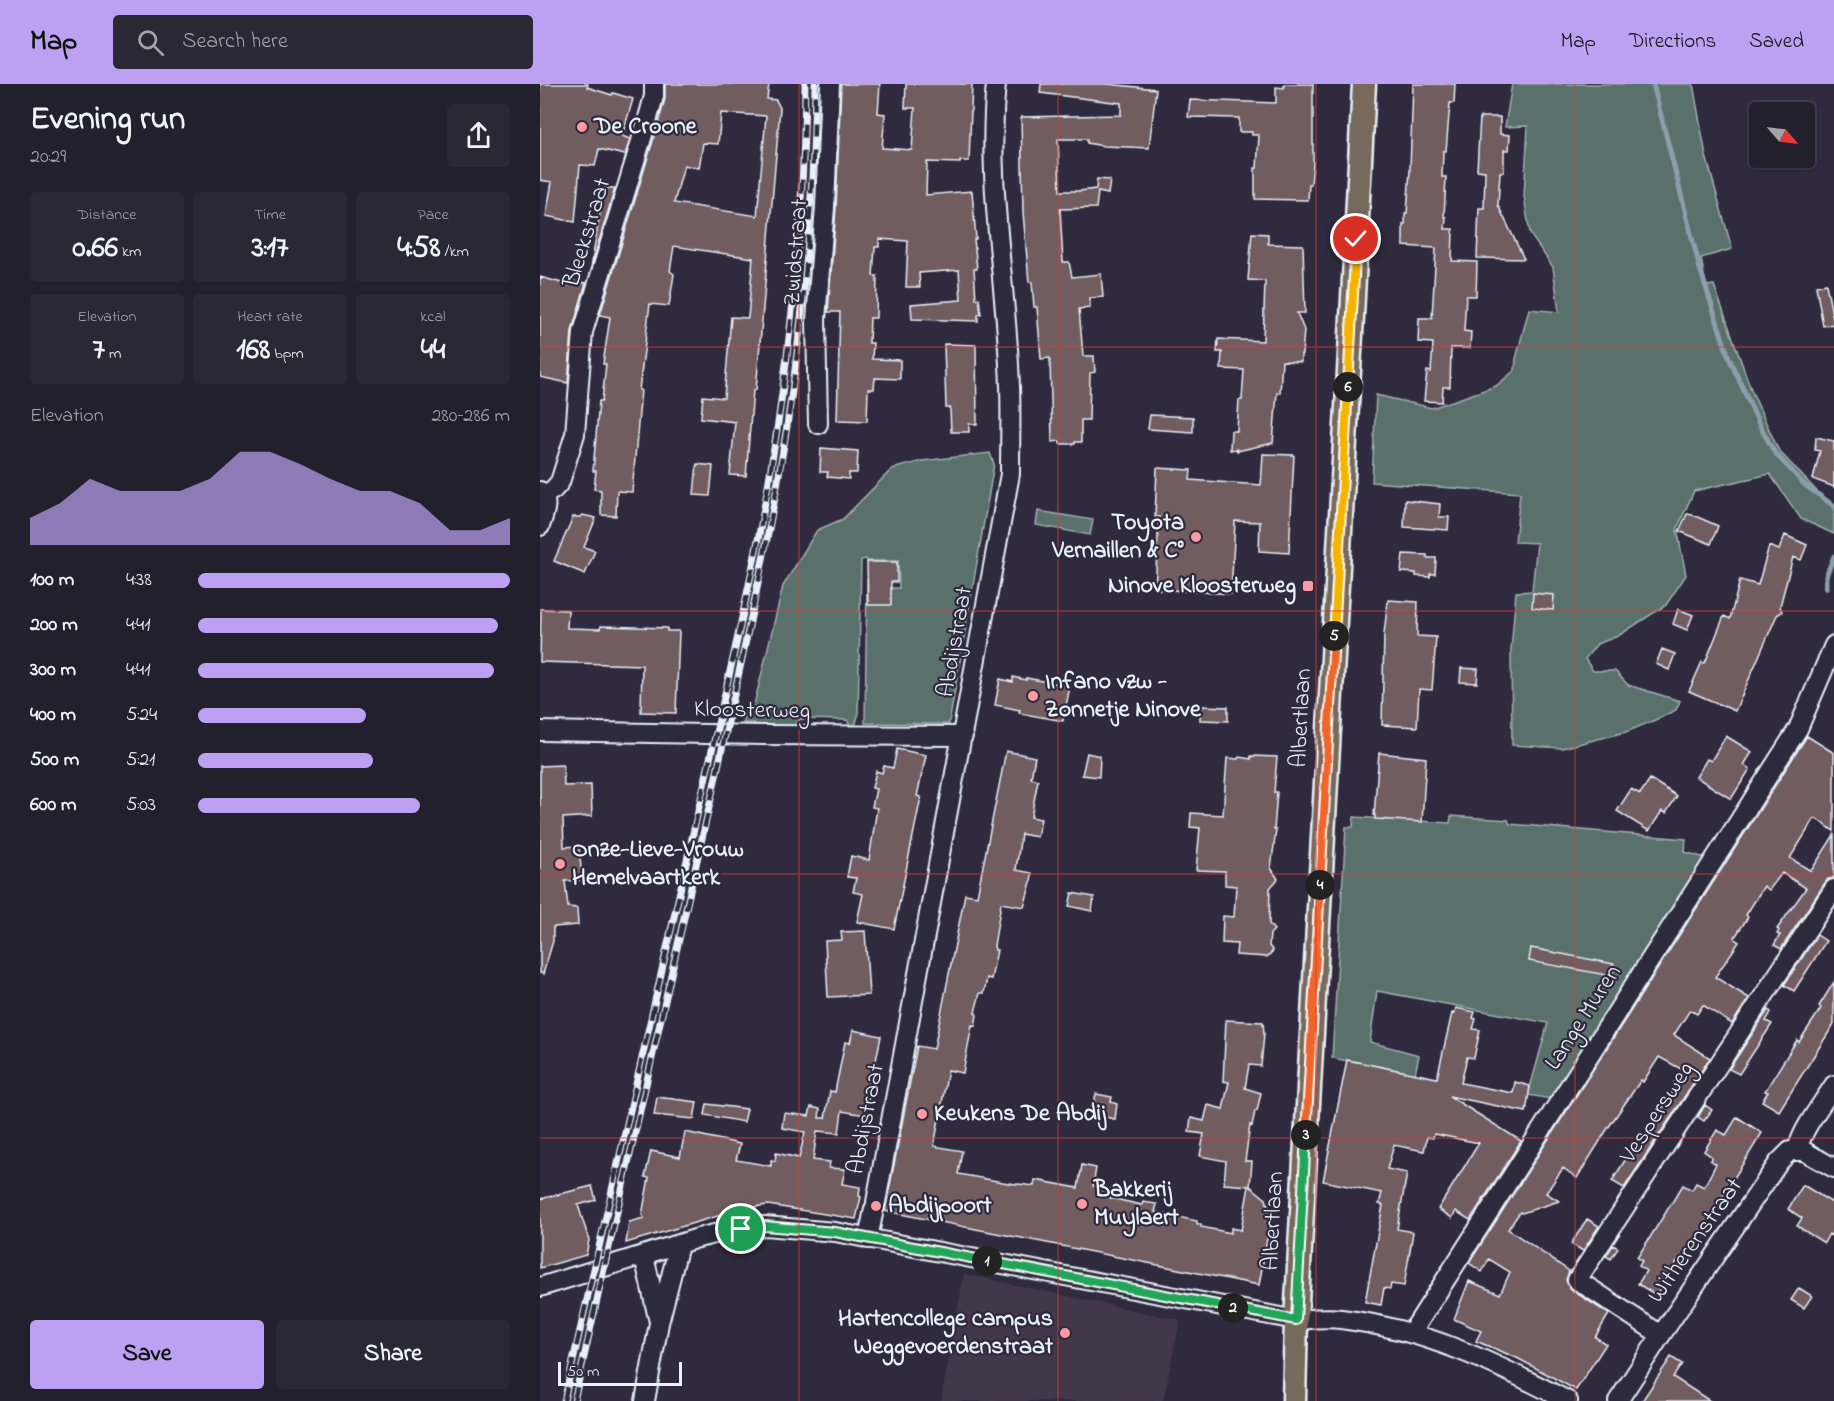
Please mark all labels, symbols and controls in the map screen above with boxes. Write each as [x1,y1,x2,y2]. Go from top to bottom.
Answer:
search box [113,15,533,69]
text: Map [30,22,77,63]
icon: search [134,26,167,59]
text: Search here [182,26,288,58]
text: Map [1560,27,1596,57]
text: Directions [1629,27,1716,57]
text: Saved [1749,27,1804,57]
text: Evening run [30,96,185,144]
north arrow [1749,102,1815,168]
map controls [1749,102,1815,168]
button: share [447,104,510,167]
place label: De Croone [593,110,698,145]
marker: De Croone [575,120,589,134]
text: 20:29 [30,143,66,172]
street label: Bleekstraat [555,174,621,293]
street label: Zuidstraat [776,198,818,306]
text: Distance [78,203,136,227]
text: Time [254,203,286,227]
text: Pace [417,203,449,227]
pin [1330,213,1381,264]
icon: check [1339,222,1372,255]
text: 0.66 [73,227,118,271]
text: 3:17 [252,227,288,271]
text: 4:58 [397,227,440,271]
text: km [118,240,141,264]
text: /km [440,240,469,264]
text: Elevation [78,305,136,329]
text: Heart rate [237,305,303,329]
text: kcal [420,305,446,329]
text: 7 [93,329,105,373]
text: 168 [236,329,270,373]
text: 44 [421,329,445,373]
text: m [105,342,121,366]
text: bpm [270,342,304,366]
pin: 6 [1333,372,1363,402]
text: 6 [1344,375,1352,399]
text: Elevation [30,402,104,431]
text: 280–286 m [431,402,510,431]
place label: Toyota Vernaillen & C° [1051,506,1185,569]
marker: Toyota Vernaillen & C° [1189,530,1203,544]
text: 100 m [30,566,74,595]
text: 4:38 [126,566,152,595]
place label: Ninove Kloosterweg [1108,569,1296,605]
marker: Ninove Kloosterweg [1301,579,1315,593]
street label: Abdijstraat [929,584,983,700]
text: 200 m [30,611,78,640]
text: 4:41 [126,611,151,640]
pin: 5 [1319,621,1349,651]
text: 5 [1329,624,1339,648]
text: 300 m [30,656,76,685]
text: 4:41 [126,656,151,685]
place label: Infano vzw - Zonnetje Ninove [1045,665,1202,728]
street label: Albertlaan [1282,667,1322,769]
marker: Infano vzw - Zonnetje Ninove [1026,689,1040,703]
street label: Kloosterweg [694,692,810,730]
text: 400 m [30,701,76,730]
text: 5:24 [126,701,157,730]
text: 500 m [30,746,79,775]
text: 5:21 [126,746,155,775]
text: 600 m [30,791,77,820]
text: 5:03 [126,791,156,820]
place label: Onze-Lieve-Vrouw Hemelvaartkerk [572,833,744,896]
marker: Onze-Lieve-Vrouw Hemelvaartkerk [553,857,567,871]
pin: 4 [1305,870,1335,900]
text: 4 [1317,873,1323,897]
street label: Lange Muren [1537,958,1631,1078]
street label: Vespersweg [1611,1055,1704,1172]
street label: Abdijstraat [839,1061,895,1177]
place label: Keukens De Abdij [934,1097,1107,1132]
marker: Keukens De Abdij [915,1107,929,1121]
pin: 3 [1291,1120,1321,1150]
text: 3 [1303,1123,1309,1147]
street label: Albertlaan [1254,1170,1294,1272]
street label: Witherenstraat [1640,1171,1752,1311]
place label: Bakkerij Muylaert [1093,1173,1180,1237]
place label: Abdijpoort [888,1189,993,1224]
marker: Bakkerij Muylaert [1075,1197,1089,1211]
marker: Abdijpoort [869,1199,883,1213]
pin [715,1203,766,1254]
icon: arrive [724,1212,757,1245]
pin: 1 [972,1246,1002,1276]
text: 1 [984,1249,990,1273]
pin: 2 [1218,1293,1248,1323]
text: 2 [1229,1296,1237,1320]
place label: Hartencollege campus Weggevoerdenstraat [838,1302,1054,1366]
button: Save [30,1320,264,1389]
button: Share [276,1320,510,1389]
marker: Hartencollege campus Weggevoerdenstraat [1058,1326,1072,1340]
scale bar [558,1359,682,1386]
text: 50 m [567,1360,599,1384]

